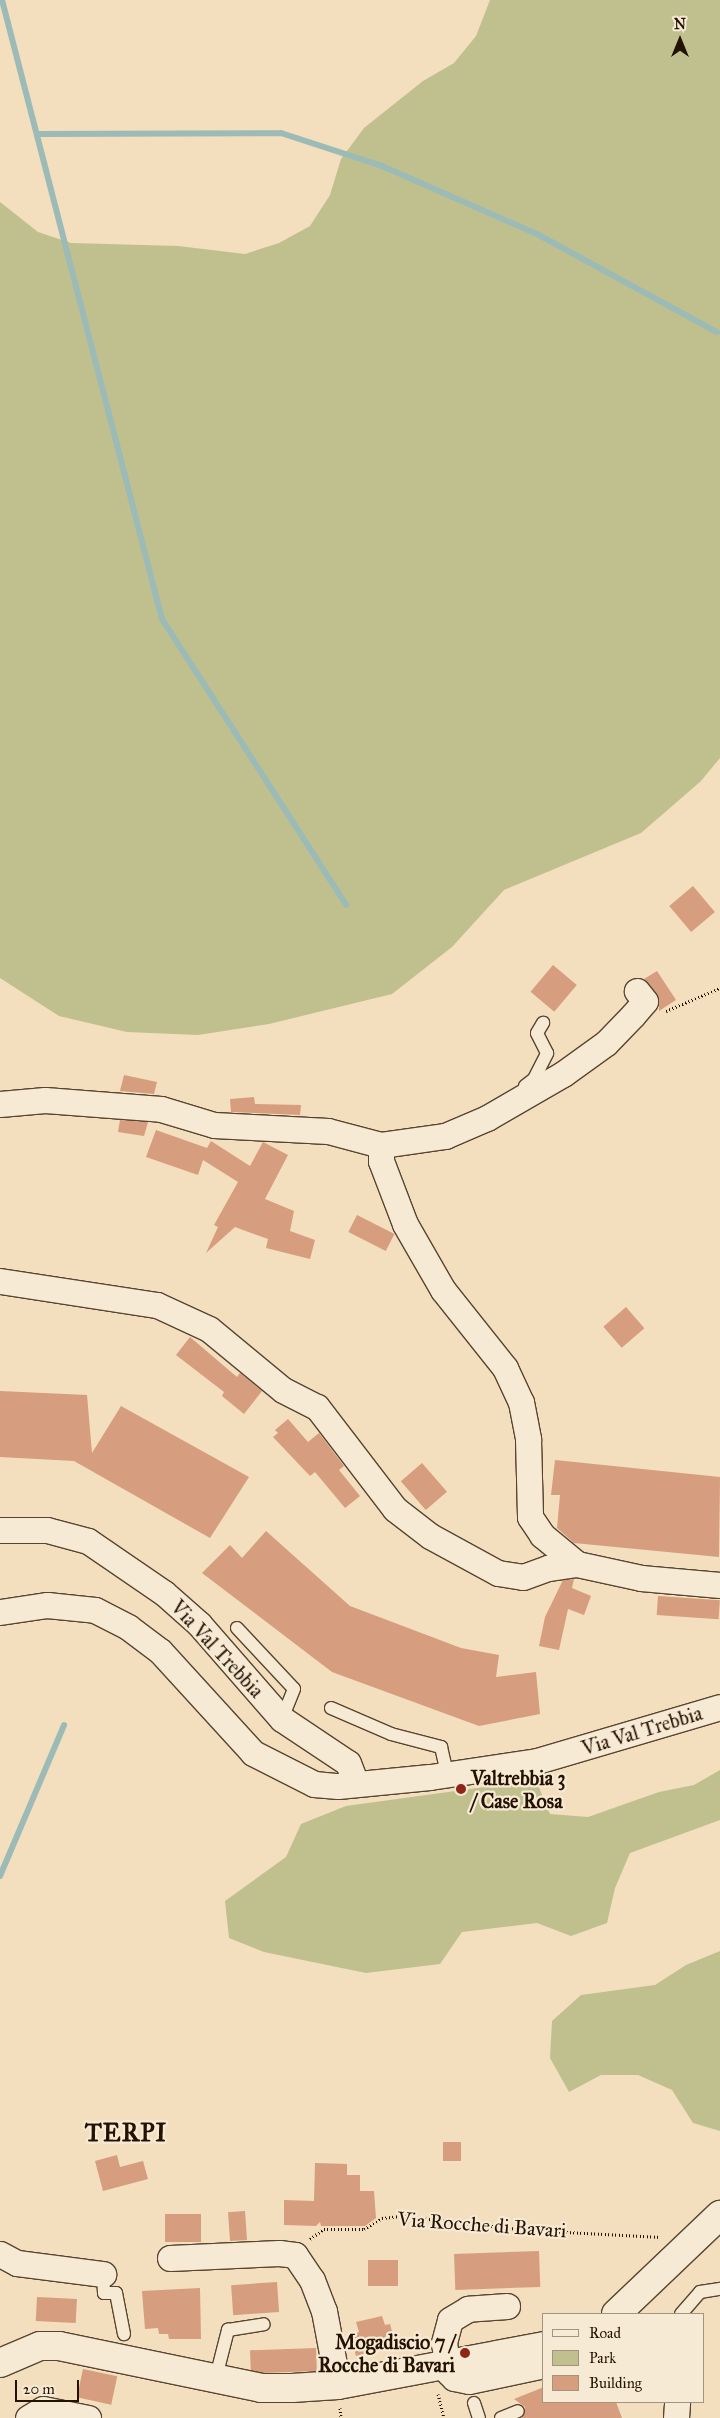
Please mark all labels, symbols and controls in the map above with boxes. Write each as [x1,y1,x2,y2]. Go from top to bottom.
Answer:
north arrow [655,15,705,65]
text: N [674,16,686,33]
street label: Via Val Trebbia [166,1595,268,1703]
street label: Via Val Trebbia [579,1701,705,1761]
place label: Valtrebbia 3 / Case Rosa [471,1766,566,1813]
marker: Valtrebbia 3 / Case Rosa [455,1783,467,1795]
district label: TERPI [84,2118,168,2148]
street label: Via Rocche di Bavari [397,2207,567,2243]
legend [542,2313,705,2403]
text: Road [589,2324,621,2342]
place label: Mogadiscio 7 / Rocche di Bavari [318,2330,455,2377]
marker: Mogadiscio 7 / Rocche di Bavari [459,2347,471,2359]
text: Park [589,2349,616,2367]
scale bar [18,2370,81,2402]
text: Building [589,2374,642,2392]
text: 20 m [23,2380,55,2398]

